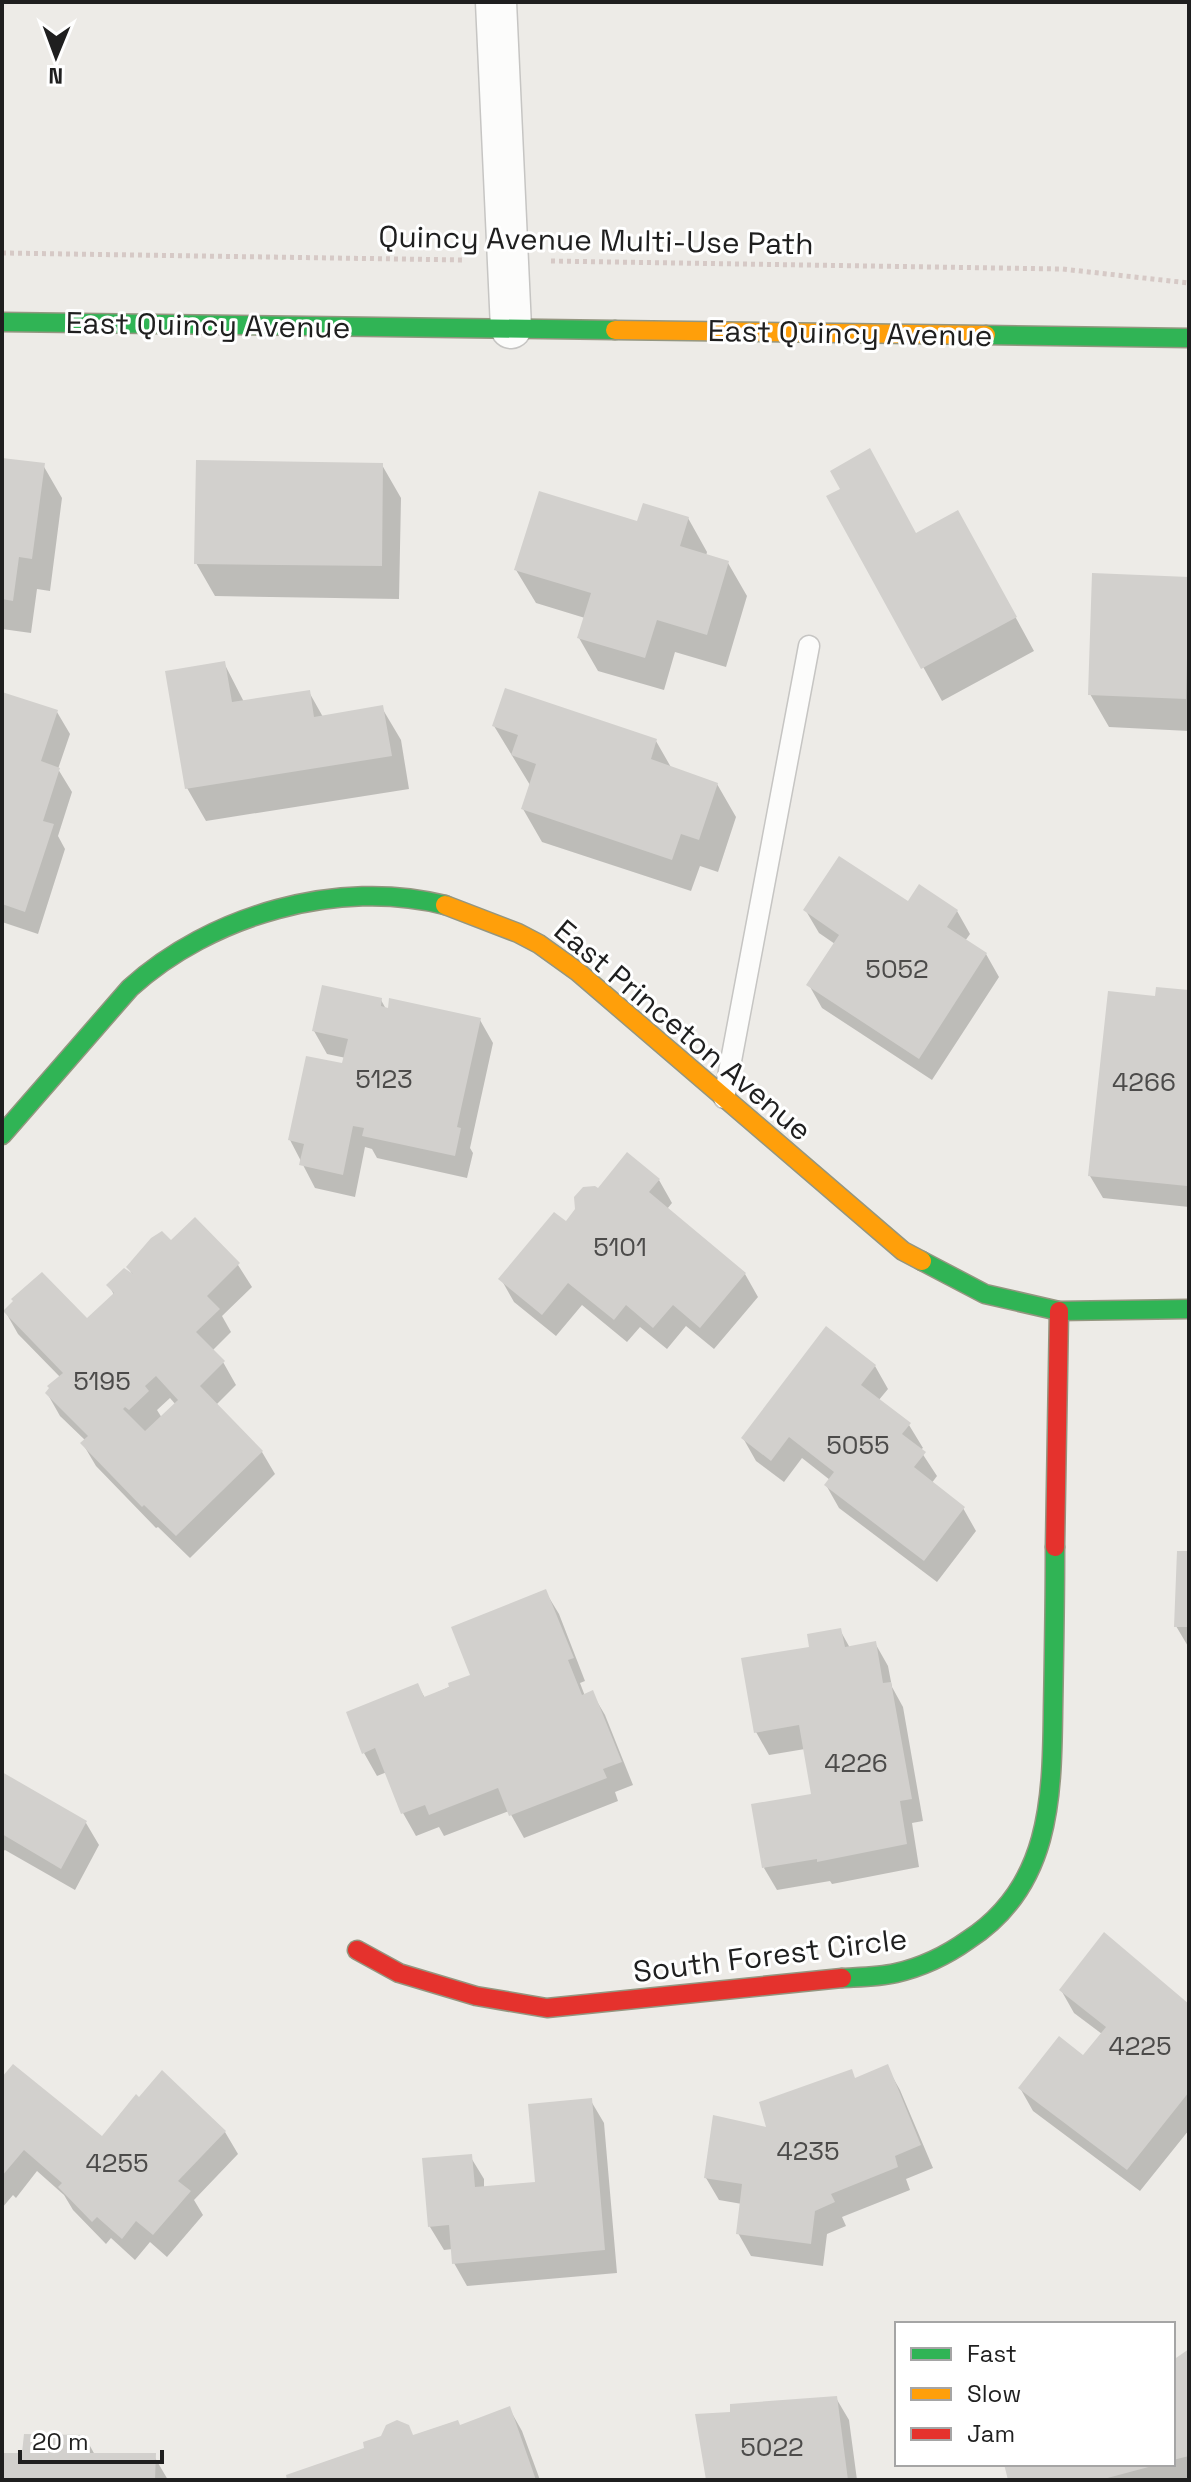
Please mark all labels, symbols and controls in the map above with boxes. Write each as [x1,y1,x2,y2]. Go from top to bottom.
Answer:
north arrow [16,16,96,96]
text: N [48,62,63,90]
street label: Quincy Avenue Multi-Use Path [378,217,814,263]
street label: East Quincy Avenue [65,303,351,347]
street label: East Quincy Avenue [707,311,993,355]
street label: East Princeton Avenue [546,911,820,1149]
house number: 5052 [865,952,929,986]
house number: 5123 [355,1062,413,1096]
house number: 4266 [1112,1065,1176,1099]
house number: 5101 [593,1230,647,1264]
house number: 5195 [73,1364,131,1398]
house number: 5055 [826,1428,890,1462]
house number: 4226 [824,1746,888,1780]
street label: South Forest Circle [631,1919,909,1991]
house number: 4225 [1108,2029,1172,2063]
house number: 4235 [776,2134,840,2168]
house number: 4255 [85,2146,149,2180]
legend [895,2322,1175,2466]
text: Fast [967,2338,1017,2369]
text: Slow [967,2378,1021,2409]
scale bar [20,2414,162,2464]
text: Jam [967,2418,1015,2449]
text: 20 m [32,2426,89,2457]
house number: 5022 [740,2430,804,2464]

